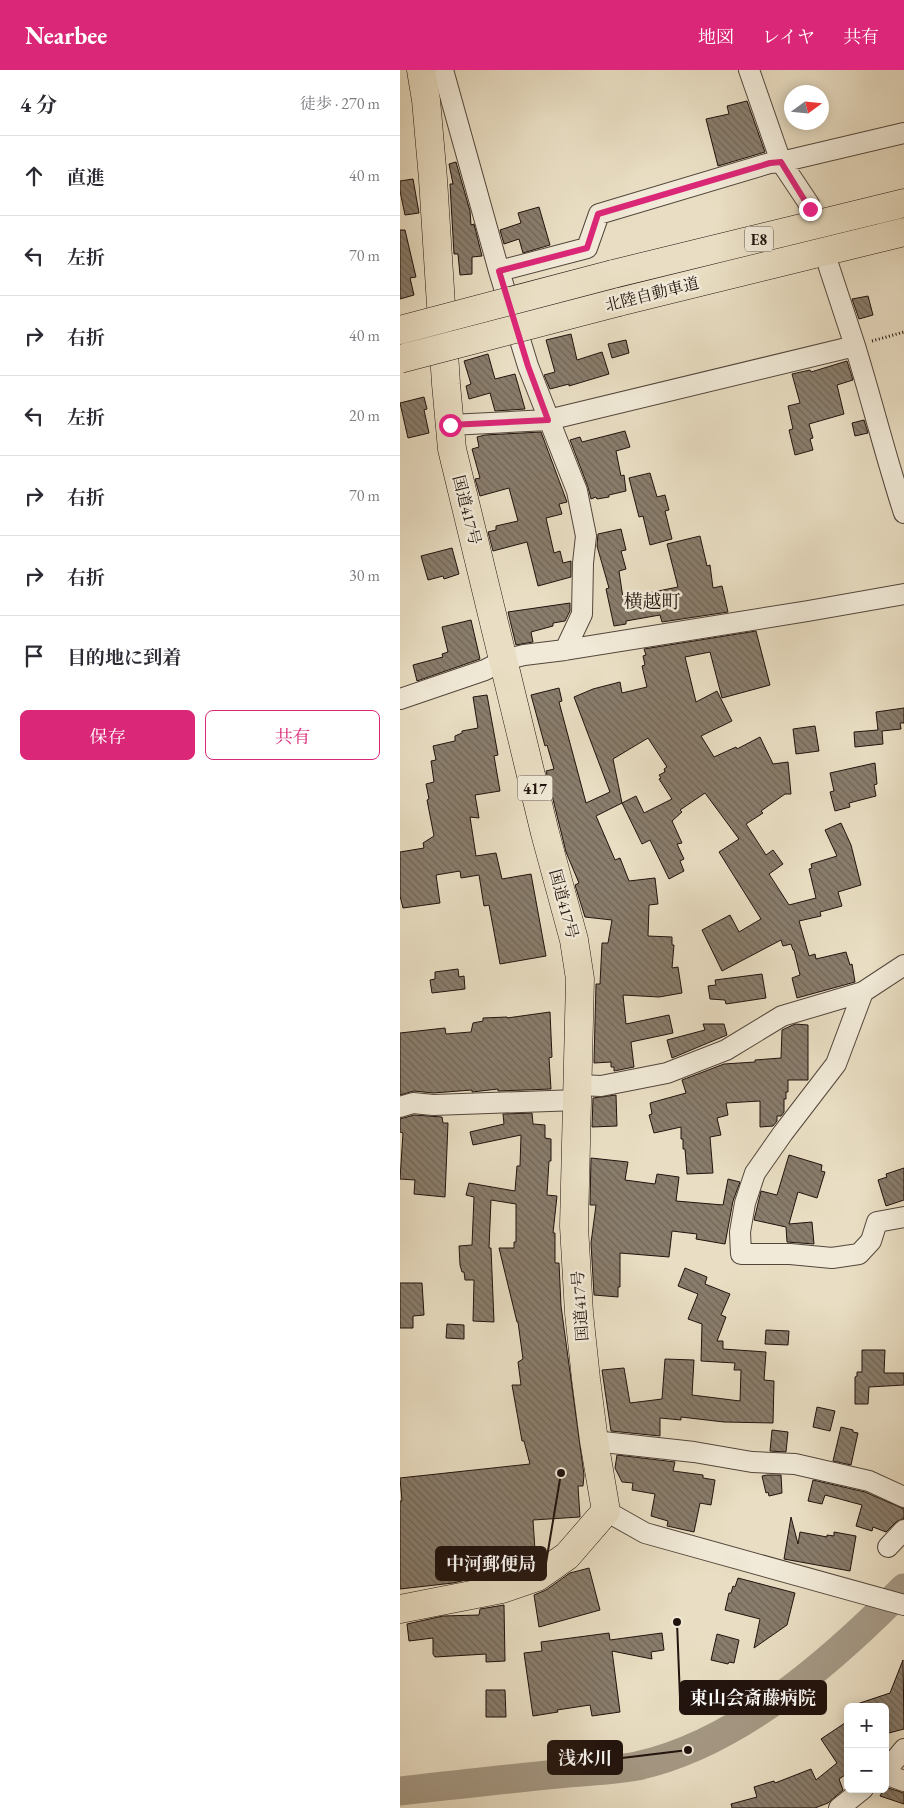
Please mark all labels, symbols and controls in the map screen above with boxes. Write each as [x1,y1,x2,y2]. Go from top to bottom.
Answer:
text: Nearbee [25,20,107,51]
text: 地図 [698,25,734,48]
text: レイヤ [762,25,815,48]
text: 共有 [843,25,879,48]
north arrow [784,85,829,130]
text: 4 分 [20,91,57,118]
text: 徒歩 · 270 m [300,93,380,114]
icon: ahead [20,162,48,190]
text: 直進 [67,165,105,190]
text: 40 m [349,165,380,186]
route end [799,198,822,221]
road number: E8 [745,226,773,252]
icon: left [20,242,48,270]
text: 左折 [67,245,105,270]
text: 70 m [349,245,380,266]
street label: 北陸自動車道 [603,272,701,316]
icon: right [20,322,48,350]
text: 右折 [67,325,105,350]
text: 40 m [349,325,380,346]
icon: left [20,402,48,430]
text: 左折 [67,405,105,430]
text: 20 m [349,405,380,426]
route start [439,414,462,437]
street label: 国道417号 [448,473,486,547]
icon: right [20,482,48,510]
text: 右折 [67,485,105,510]
text: 70 m [349,485,380,506]
icon: right [20,562,48,590]
text: 右折 [67,565,105,590]
text: 30 m [349,565,380,586]
district label: 横越町 [623,589,681,614]
icon: arrive [20,642,48,670]
text: 目的地に到着 [67,645,181,670]
button: 保存 [20,710,195,760]
button: 共有 [205,710,380,760]
road number: 417 [518,776,552,800]
street label: 国道417号 [545,867,583,941]
street label: 国道417号 [567,1270,593,1342]
callout: 中河郵便局 [436,1547,546,1580]
text: 中河郵便局 [446,1552,536,1575]
callout: 東山会斎藤病院 [680,1681,826,1714]
text: 東山会斎藤病院 [690,1686,816,1709]
map controls [844,1703,889,1793]
button: + [844,1703,889,1748]
callout: 浅水川 [548,1741,622,1774]
text: 浅水川 [558,1746,612,1769]
button: − [844,1748,889,1793]

